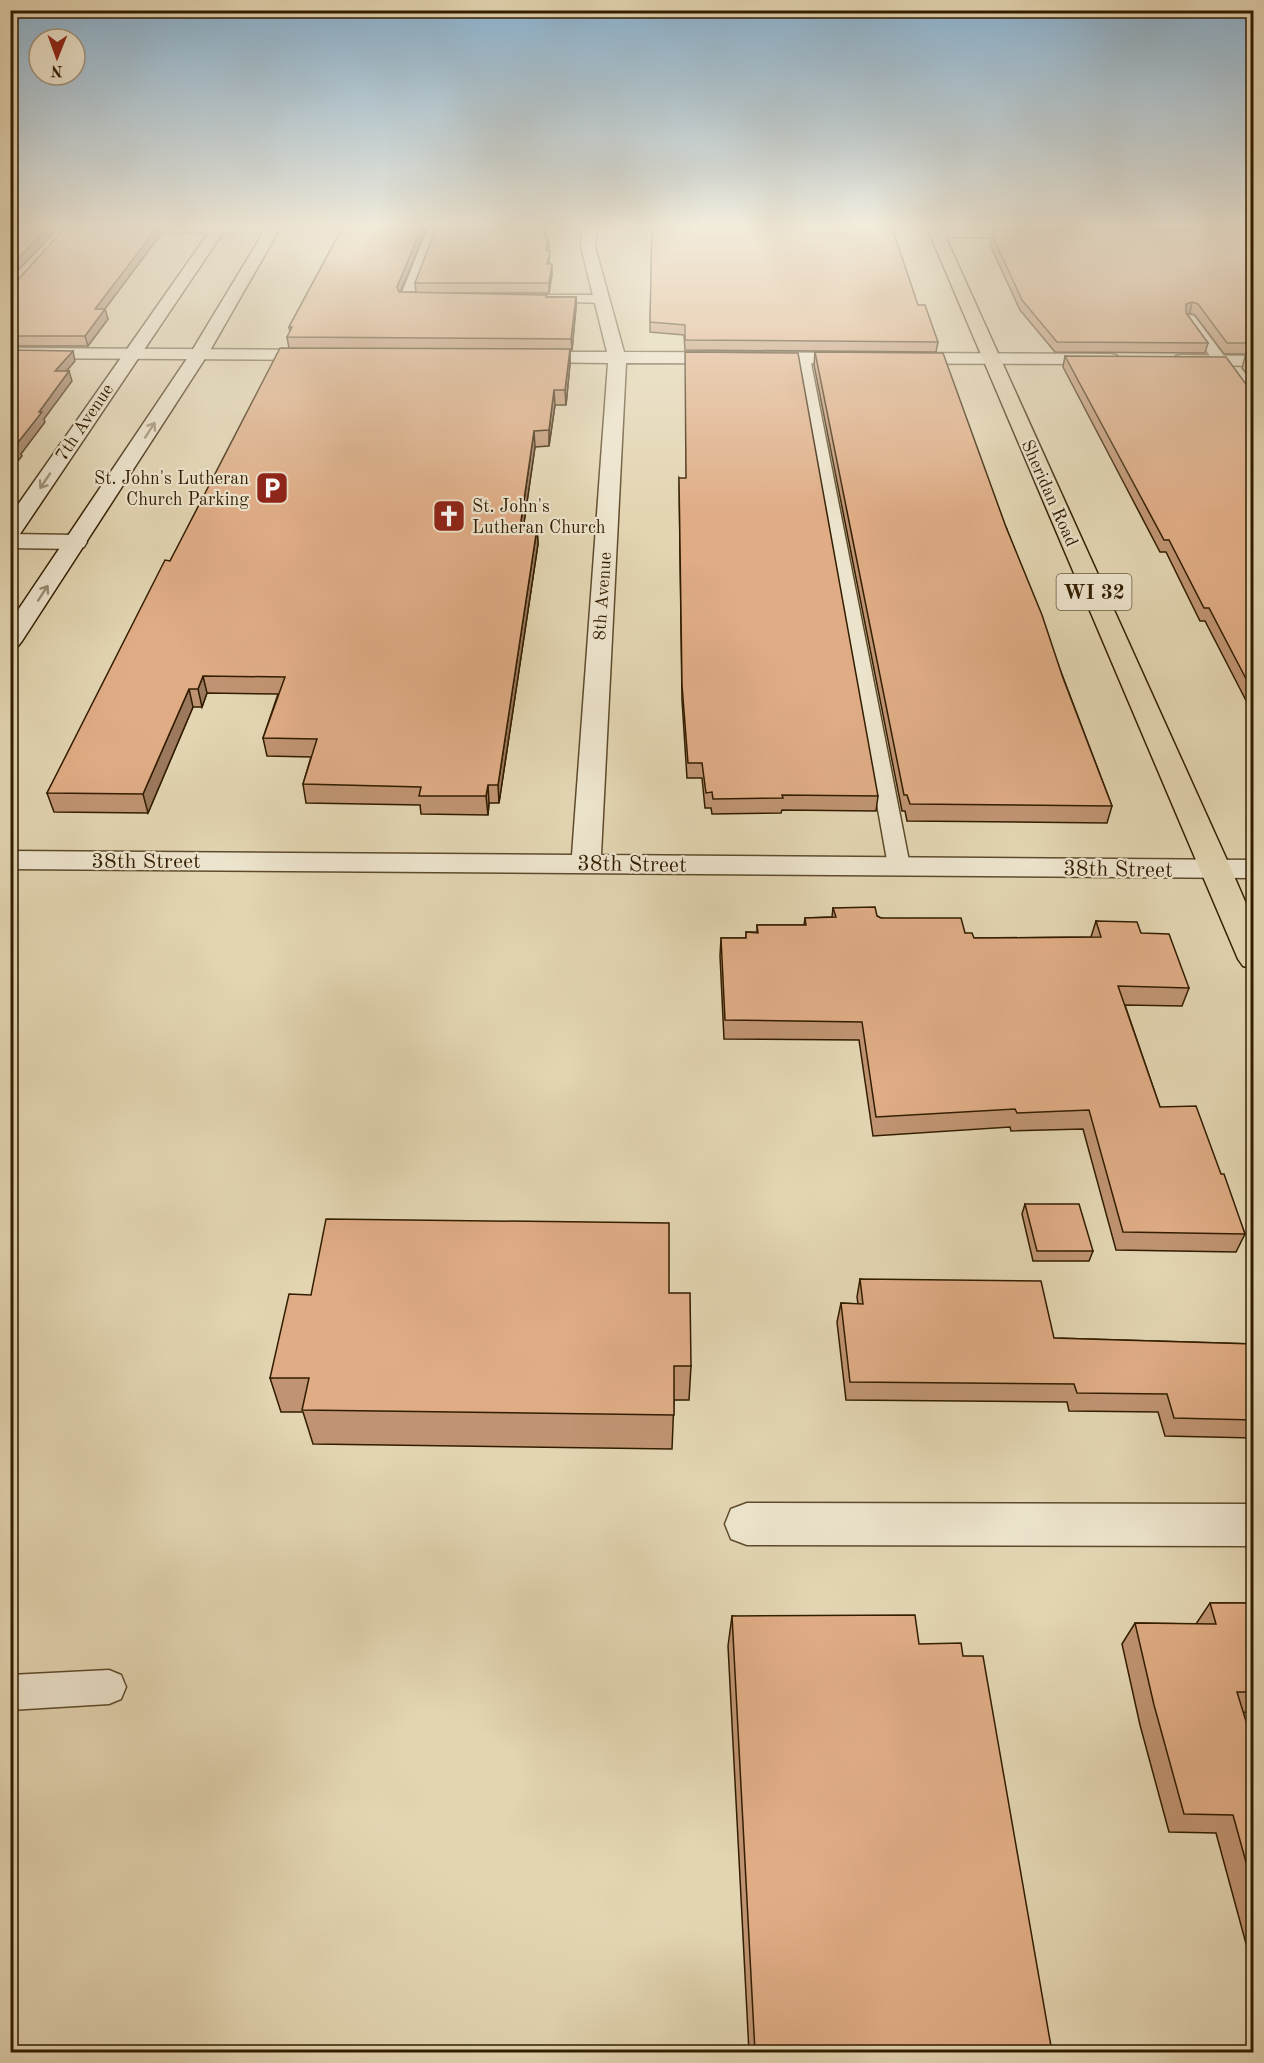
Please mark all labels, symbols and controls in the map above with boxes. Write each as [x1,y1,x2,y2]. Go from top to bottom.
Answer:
north arrow [27,27,87,87]
text: N [50,62,63,78]
street label: 7th Avenue [53,381,117,464]
one-way arrow [143,421,156,438]
street label: Sheridan Road [1018,437,1081,549]
place label: St. John's Lutheran Church Parking [94,470,249,509]
parking icon: St. John's Lutheran Church Parking [254,470,290,506]
one-way arrow [39,472,51,488]
church icon: St. John's Lutheran Church [431,498,467,534]
place label: St. John's Lutheran Church [472,498,606,537]
street label: 8th Avenue [591,551,615,641]
road number: WI 32 [1056,574,1132,610]
one-way arrow [36,584,49,601]
street label: 38th Street [91,851,201,873]
street label: 38th Street [577,853,687,877]
street label: 38th Street [1063,858,1173,882]

